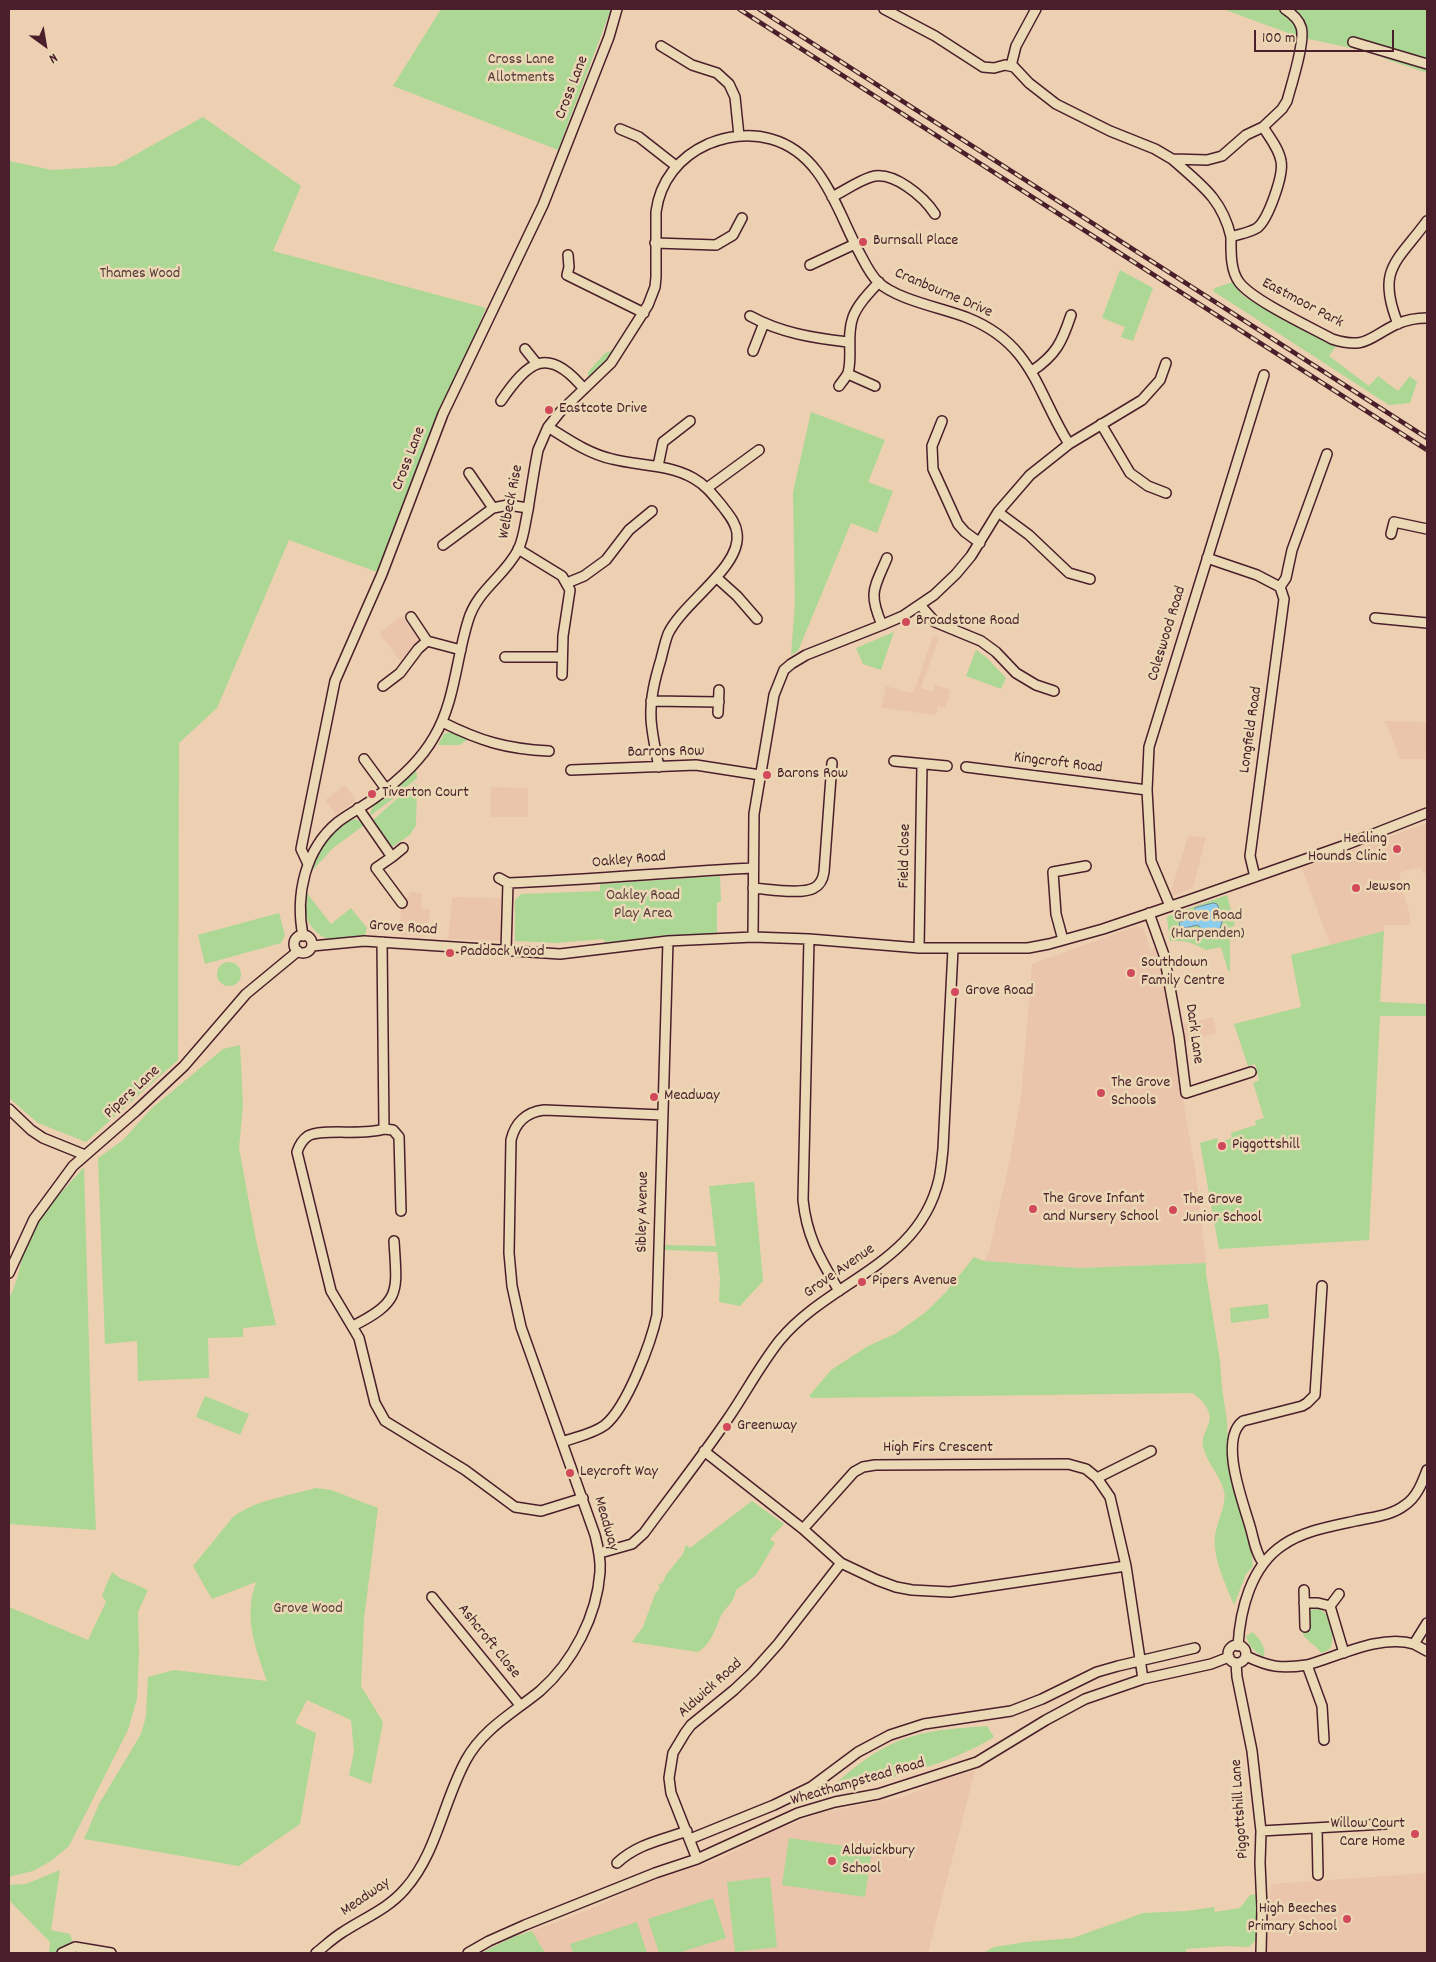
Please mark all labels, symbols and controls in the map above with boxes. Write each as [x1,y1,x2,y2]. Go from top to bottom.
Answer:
north arrow [20,20,70,70]
scale bar [1256,20,1396,52]
text: 100 m [1262,28,1295,50]
text: N [45,47,61,68]
park label: Cross Lane Allotments [487,51,555,89]
street label: Cross Lane [552,53,594,123]
place label: Burnsall Place [873,232,958,252]
marker: Burnsall Place [857,236,869,248]
park label: Thames Wood [100,265,180,285]
street label: Cranbourne Drive [891,265,995,323]
street label: Eastmoor Park [1258,275,1346,333]
place label: Eastcote Drive [559,400,647,420]
marker: Eastcote Drive [543,404,555,416]
street label: Cross Lane [389,424,431,494]
street label: Welbeck Rise [495,463,529,541]
street label: Coleswood Road [1144,584,1192,684]
place label: Broadstone Road [916,612,1019,632]
marker: Broadstone Road [900,616,912,628]
street label: Longfield Road [1236,685,1268,775]
street label: Barrons Row [627,743,705,763]
street label: Kingcroft Road [1012,749,1104,779]
place label: Barons Row [777,765,848,785]
marker: Barons Row [761,769,773,781]
place label: Tiverton Court [382,784,469,804]
marker: Tiverton Court [366,788,378,800]
street label: Field Close [896,823,916,889]
place label: Healing Hounds Clinic [1308,830,1387,868]
marker: Healing Hounds Clinic [1391,843,1403,855]
street label: Oakley Road [591,848,667,874]
place label: Jewson [1366,878,1410,898]
marker: Jewson [1350,882,1362,894]
park label: Oakley Road Play Area [606,887,680,925]
park label: Grove Road (Harpenden) [1171,907,1245,945]
street label: Grove Road [368,917,438,941]
place label: Paddock Wood [460,943,544,963]
marker: Paddock Wood [444,947,456,959]
place label: Southdown Family Centre [1141,954,1225,992]
marker: Southdown Family Centre [1125,967,1137,979]
place label: Grove Road [965,982,1033,1002]
marker: Grove Road [949,986,961,998]
street label: Dark Lane [1179,1003,1207,1065]
street label: Pipers Lane [101,1062,165,1124]
place label: The Grove Schools [1111,1074,1170,1112]
place label: Meadway [664,1087,720,1107]
marker: The Grove Schools [1095,1087,1107,1099]
marker: Meadway [648,1091,660,1103]
place label: Piggottshill [1232,1136,1300,1156]
marker: Piggottshill [1216,1140,1228,1152]
street label: Sibley Avenue [634,1171,654,1253]
place label: The Grove Infant and Nursery School [1043,1190,1159,1228]
place label: The Grove Junior School [1183,1191,1262,1229]
marker: The Grove Infant and Nursery School [1027,1203,1039,1215]
marker: The Grove Junior School [1167,1204,1179,1216]
street label: Grove Avenue [801,1241,879,1303]
place label: Pipers Avenue [872,1272,957,1292]
marker: Pipers Avenue [856,1276,868,1288]
place label: Greenway [737,1417,797,1437]
marker: Greenway [721,1421,733,1433]
street label: High Firs Crescent [883,1439,993,1459]
place label: Leycroft Way [580,1463,658,1483]
marker: Leycroft Way [564,1467,576,1479]
street label: Meadway [588,1495,622,1553]
park label: Grove Wood [273,1600,343,1620]
street label: Ashcroft Close [452,1601,524,1683]
street label: Aldwick Road [675,1655,747,1723]
street label: Wheathampstead Road [789,1755,927,1811]
street label: Piggottshill Lane [1228,1759,1254,1859]
place label: Willow Court Care Home [1330,1815,1405,1853]
marker: Willow Court Care Home [1409,1828,1421,1840]
place label: Aldwickbury School [842,1842,915,1880]
marker: Aldwickbury School [826,1855,838,1867]
street label: Meadway [338,1874,394,1922]
place label: High Beeches Primary School [1247,1900,1337,1938]
marker: High Beeches Primary School [1341,1913,1353,1925]

